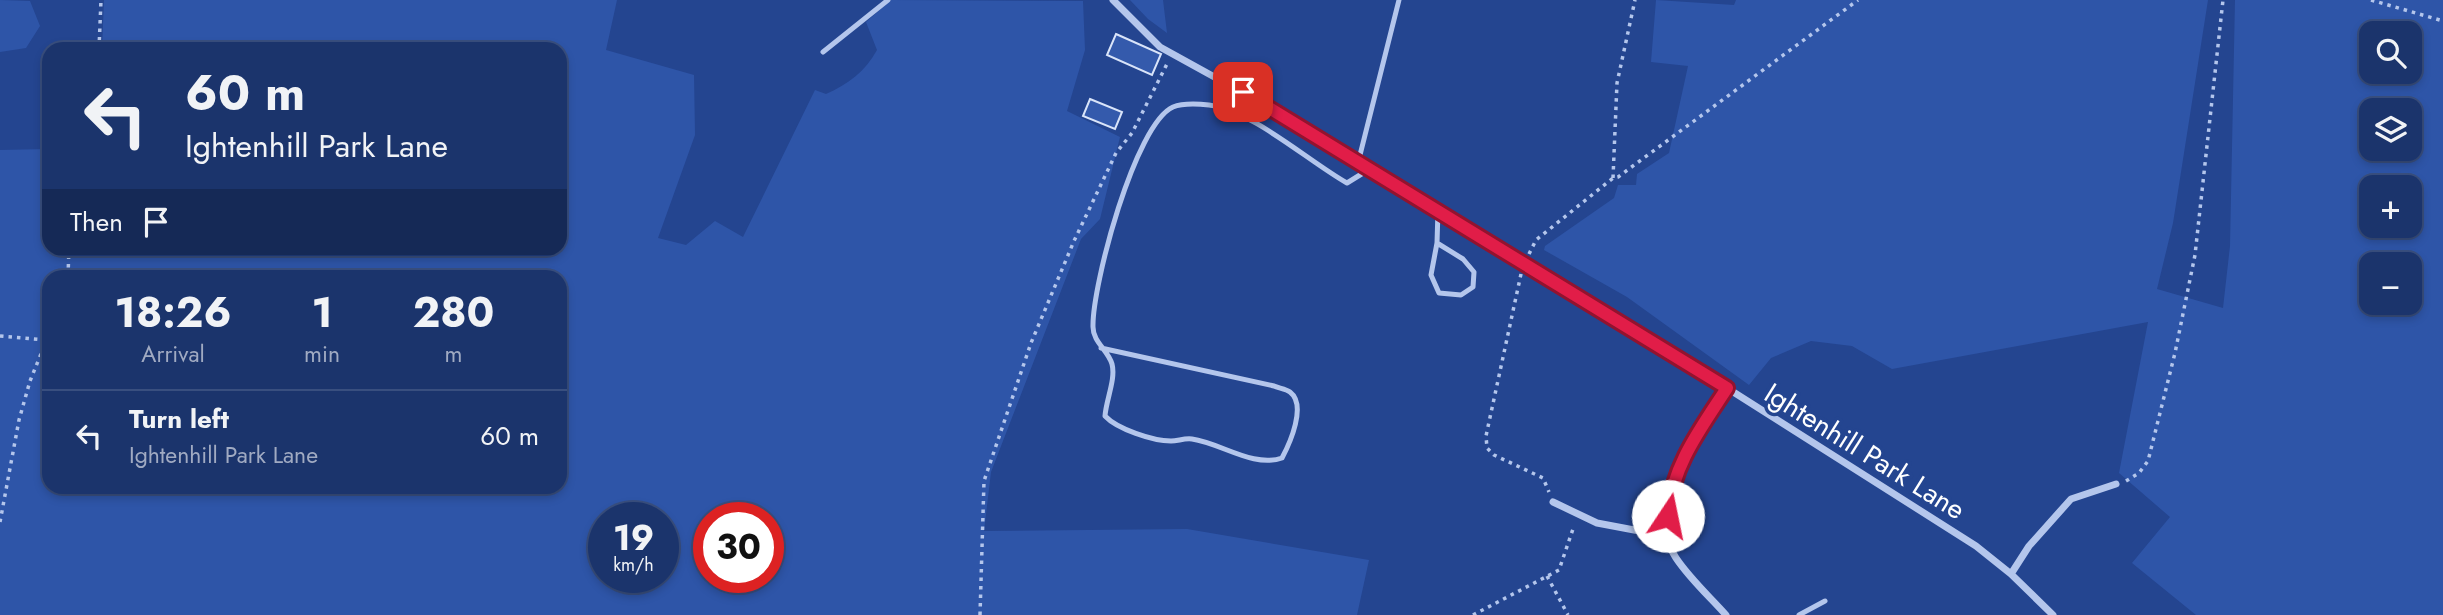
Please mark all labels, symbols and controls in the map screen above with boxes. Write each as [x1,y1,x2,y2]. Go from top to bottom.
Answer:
map controls [2359,21,2422,315]
button: search [2359,21,2422,84]
text: 60 m [185,58,305,128]
pin [1213,62,1273,122]
icon: left [70,70,161,161]
icon: arrive [1224,73,1262,111]
button: layers [2359,98,2422,161]
text: Ightenhill Park Lane [185,123,448,169]
button: + [2359,175,2422,238]
text: Then [70,203,123,241]
icon: arrive [137,203,175,241]
button: − [2359,252,2422,315]
text: 18:26 [115,282,231,343]
text: 1 [311,282,333,343]
text: 280 [413,282,494,343]
text: Arrival [141,337,205,371]
text: min [304,337,340,371]
text: m [445,337,463,371]
street label: Ightenhill Park Lane [1756,373,1973,530]
text: Turn left [129,400,229,438]
icon: left [70,417,108,455]
text: 60 m [480,417,539,455]
text: Ightenhill Park Lane [129,438,318,472]
position arrow [1631,479,1705,553]
speed limit sign: 30 [693,502,784,593]
text: 19 [613,513,654,563]
text: km/h [613,552,654,578]

